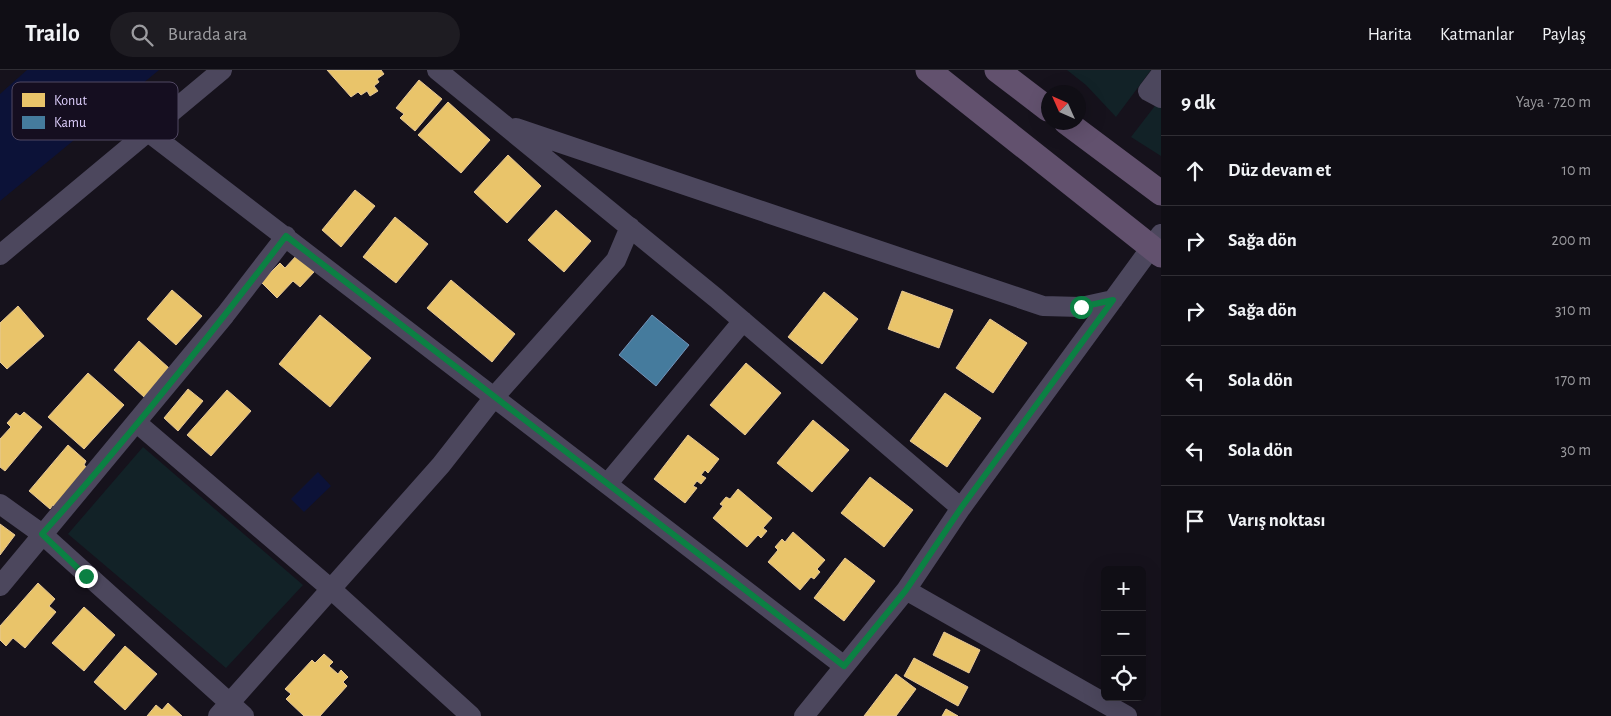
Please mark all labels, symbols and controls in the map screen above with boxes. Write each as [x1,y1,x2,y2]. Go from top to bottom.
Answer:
search box [110,12,460,57]
icon: search [128,21,156,49]
text: Trailo [25,22,80,46]
text: Burada ara [168,25,247,44]
text: Harita [1368,26,1412,44]
text: Katmanlar [1440,26,1514,44]
text: Paylaş [1542,26,1586,44]
legend [12,82,178,140]
north arrow [1041,85,1086,130]
text: 9 dk [1181,92,1216,113]
text: Konut [54,94,87,108]
text: Yaya · 720 m [1516,94,1591,110]
text: Kamu [54,116,86,130]
icon: ahead [1181,157,1209,185]
text: Düz devam et [1228,161,1331,180]
text: 10 m [1562,162,1591,178]
icon: right [1181,227,1209,255]
text: Sağa dön [1228,231,1297,250]
text: 200 m [1551,232,1591,248]
route start [1070,296,1093,319]
icon: right [1181,297,1209,325]
text: Sağa dön [1228,301,1297,320]
text: 310 m [1555,302,1591,318]
icon: left [1181,367,1209,395]
text: Sola dön [1228,371,1293,390]
text: 170 m [1555,372,1591,388]
icon: left [1181,437,1209,465]
text: Sola dön [1228,441,1293,460]
text: 30 m [1561,442,1591,458]
icon: arrive [1181,507,1209,535]
text: Varış noktası [1228,511,1326,530]
route end [75,565,98,588]
map controls [1101,566,1146,701]
button: + [1101,566,1146,611]
button: − [1101,611,1146,656]
button: locate [1101,656,1146,701]

